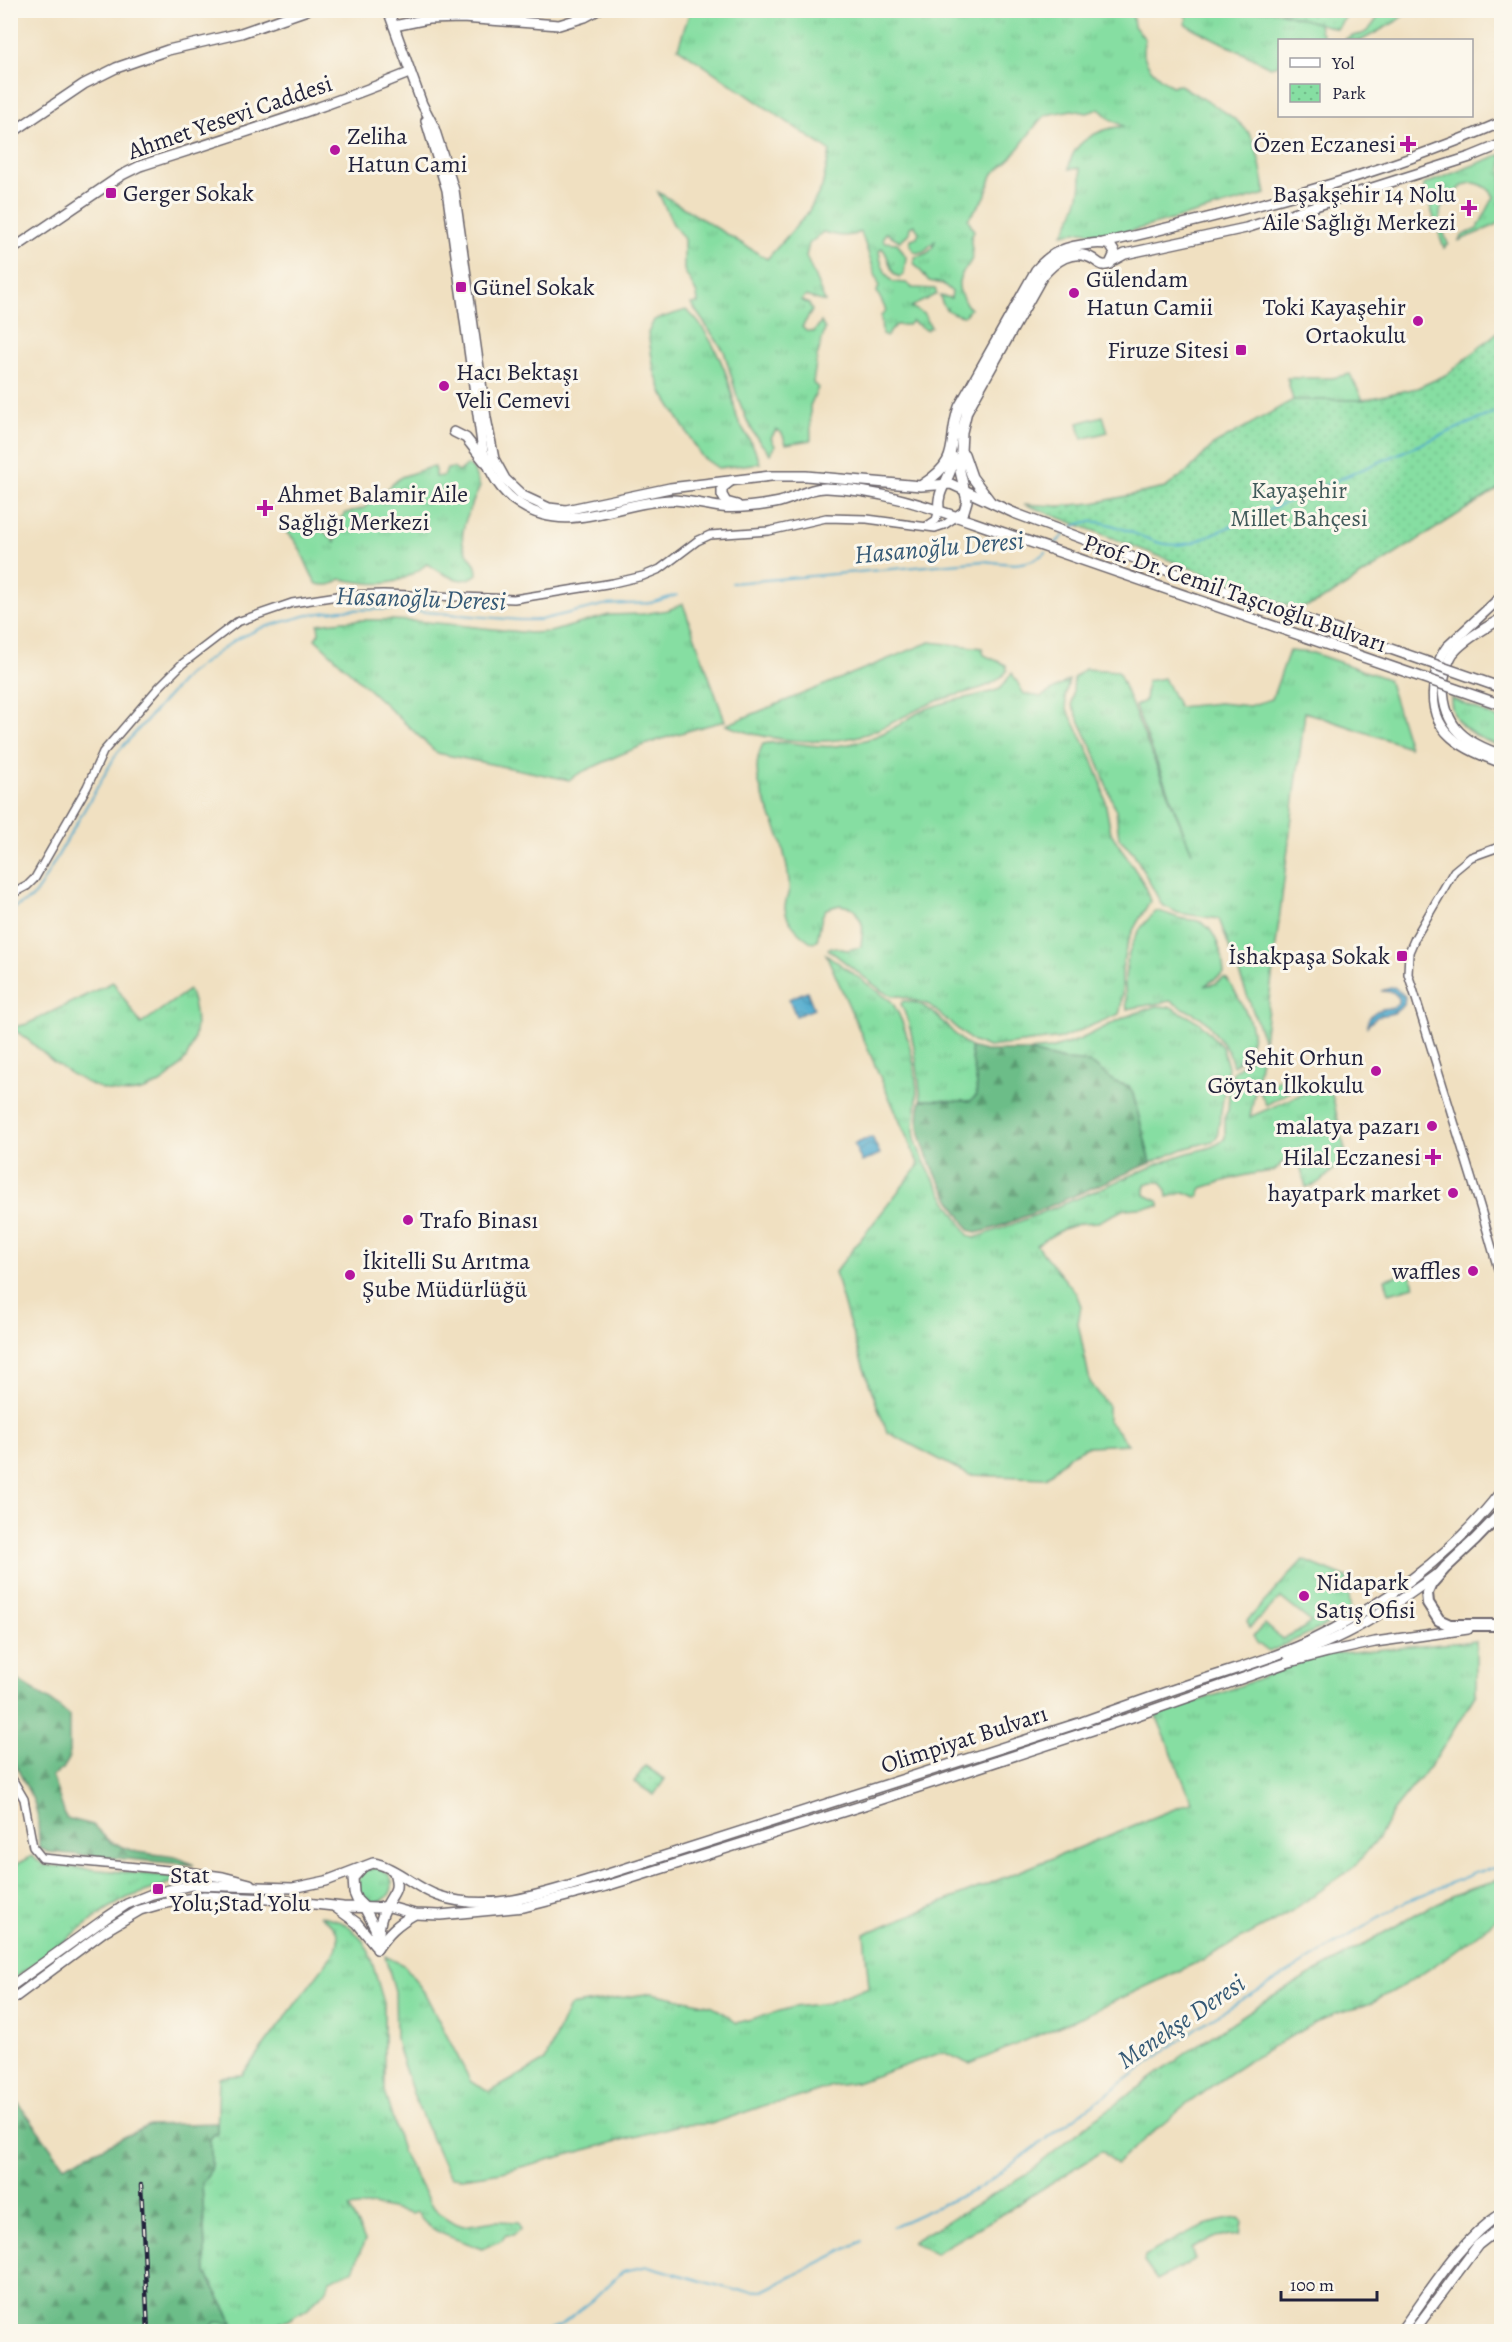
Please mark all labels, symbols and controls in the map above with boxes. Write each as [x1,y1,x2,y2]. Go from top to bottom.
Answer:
legend [1278,39,1473,117]
text: Yol [1331,51,1355,75]
street label: Ahmet Yesevi Caddesi [123,67,336,167]
text: Park [1332,81,1366,105]
place label: Zeliha Hatun Cami [347,120,468,180]
place label: Özen Eczanesi [1253,128,1396,160]
marker: Özen Eczanesi [1401,137,1415,151]
marker: Zeliha Hatun Cami [328,143,342,157]
place label: Gerger Sokak [123,177,254,209]
place label: Başakşehir 14 Nolu Aile Sağlığı Merkezi [1262,178,1456,238]
marker: Gerger Sokak [104,186,118,200]
marker: Başakşehir 14 Nolu Aile Sağlığı Merkezi [1460,199,1478,217]
place label: Gülendam Hatun Camii [1086,263,1213,323]
place label: Günel Sokak [473,271,595,303]
marker: Günel Sokak [454,280,468,294]
marker: Gülendam Hatun Camii [1067,286,1081,300]
place label: Toki Kayaşehir Ortaokulu [1263,291,1406,351]
marker: Toki Kayaşehir Ortaokulu [1411,314,1425,328]
place label: Firuze Sitesi [1107,334,1229,366]
marker: Firuze Sitesi [1234,343,1248,357]
place label: Hacı Bektaşı Veli Cemevi [455,356,579,416]
marker: Hacı Bektaşı Veli Cemevi [437,379,451,393]
park label: Kayaşehir Millet Bahçesi [1230,474,1368,534]
place label: Ahmet Balamir Aile Sağlığı Merkezi [277,478,468,538]
marker: Ahmet Balamir Aile Sağlığı Merkezi [256,499,274,517]
water label: Hasanoğlu Deresi [853,523,1026,572]
street label: Prof. Dr. Cemil Taşcıoğlu Bulvarı [1079,526,1391,660]
water label: Hasanoğlu Deresi [335,578,507,619]
place label: İshakpaşa Sokak [1228,940,1390,972]
marker: İshakpaşa Sokak [1395,949,1409,963]
place label: Şehit Orhun Göytan İlkokulu [1208,1041,1364,1101]
marker: Şehit Orhun Göytan İlkokulu [1369,1064,1383,1078]
place label: malatya pazarı [1276,1110,1420,1142]
marker: malatya pazarı [1425,1119,1439,1133]
place label: Hilal Eczanesi [1282,1141,1421,1173]
marker: Hilal Eczanesi [1426,1150,1440,1164]
place label: hayatpark market [1268,1177,1441,1209]
marker: hayatpark market [1446,1186,1460,1200]
place label: Trafo Binası [420,1204,538,1236]
marker: Trafo Binası [401,1213,415,1227]
place label: İkitelli Su Arıtma Şube Müdürlüğü [362,1245,531,1305]
place label: waffles [1391,1255,1461,1287]
marker: waffles [1466,1264,1480,1278]
marker: İkitelli Su Arıtma Şube Müdürlüğü [343,1268,357,1282]
place label: Nidapark Satış Ofisi [1316,1566,1416,1626]
marker: Nidapark Satış Ofisi [1297,1589,1311,1603]
street label: Olimpiyat Bulvarı [877,1697,1051,1781]
place label: Stat Yolu;Stad Yolu [169,1859,311,1919]
marker: Stat Yolu;Stad Yolu [151,1882,165,1896]
water label: Menekşe Deresi [1111,1966,1252,2077]
scale bar [1281,2264,1377,2302]
text: 100 m [1290,2273,1334,2297]

